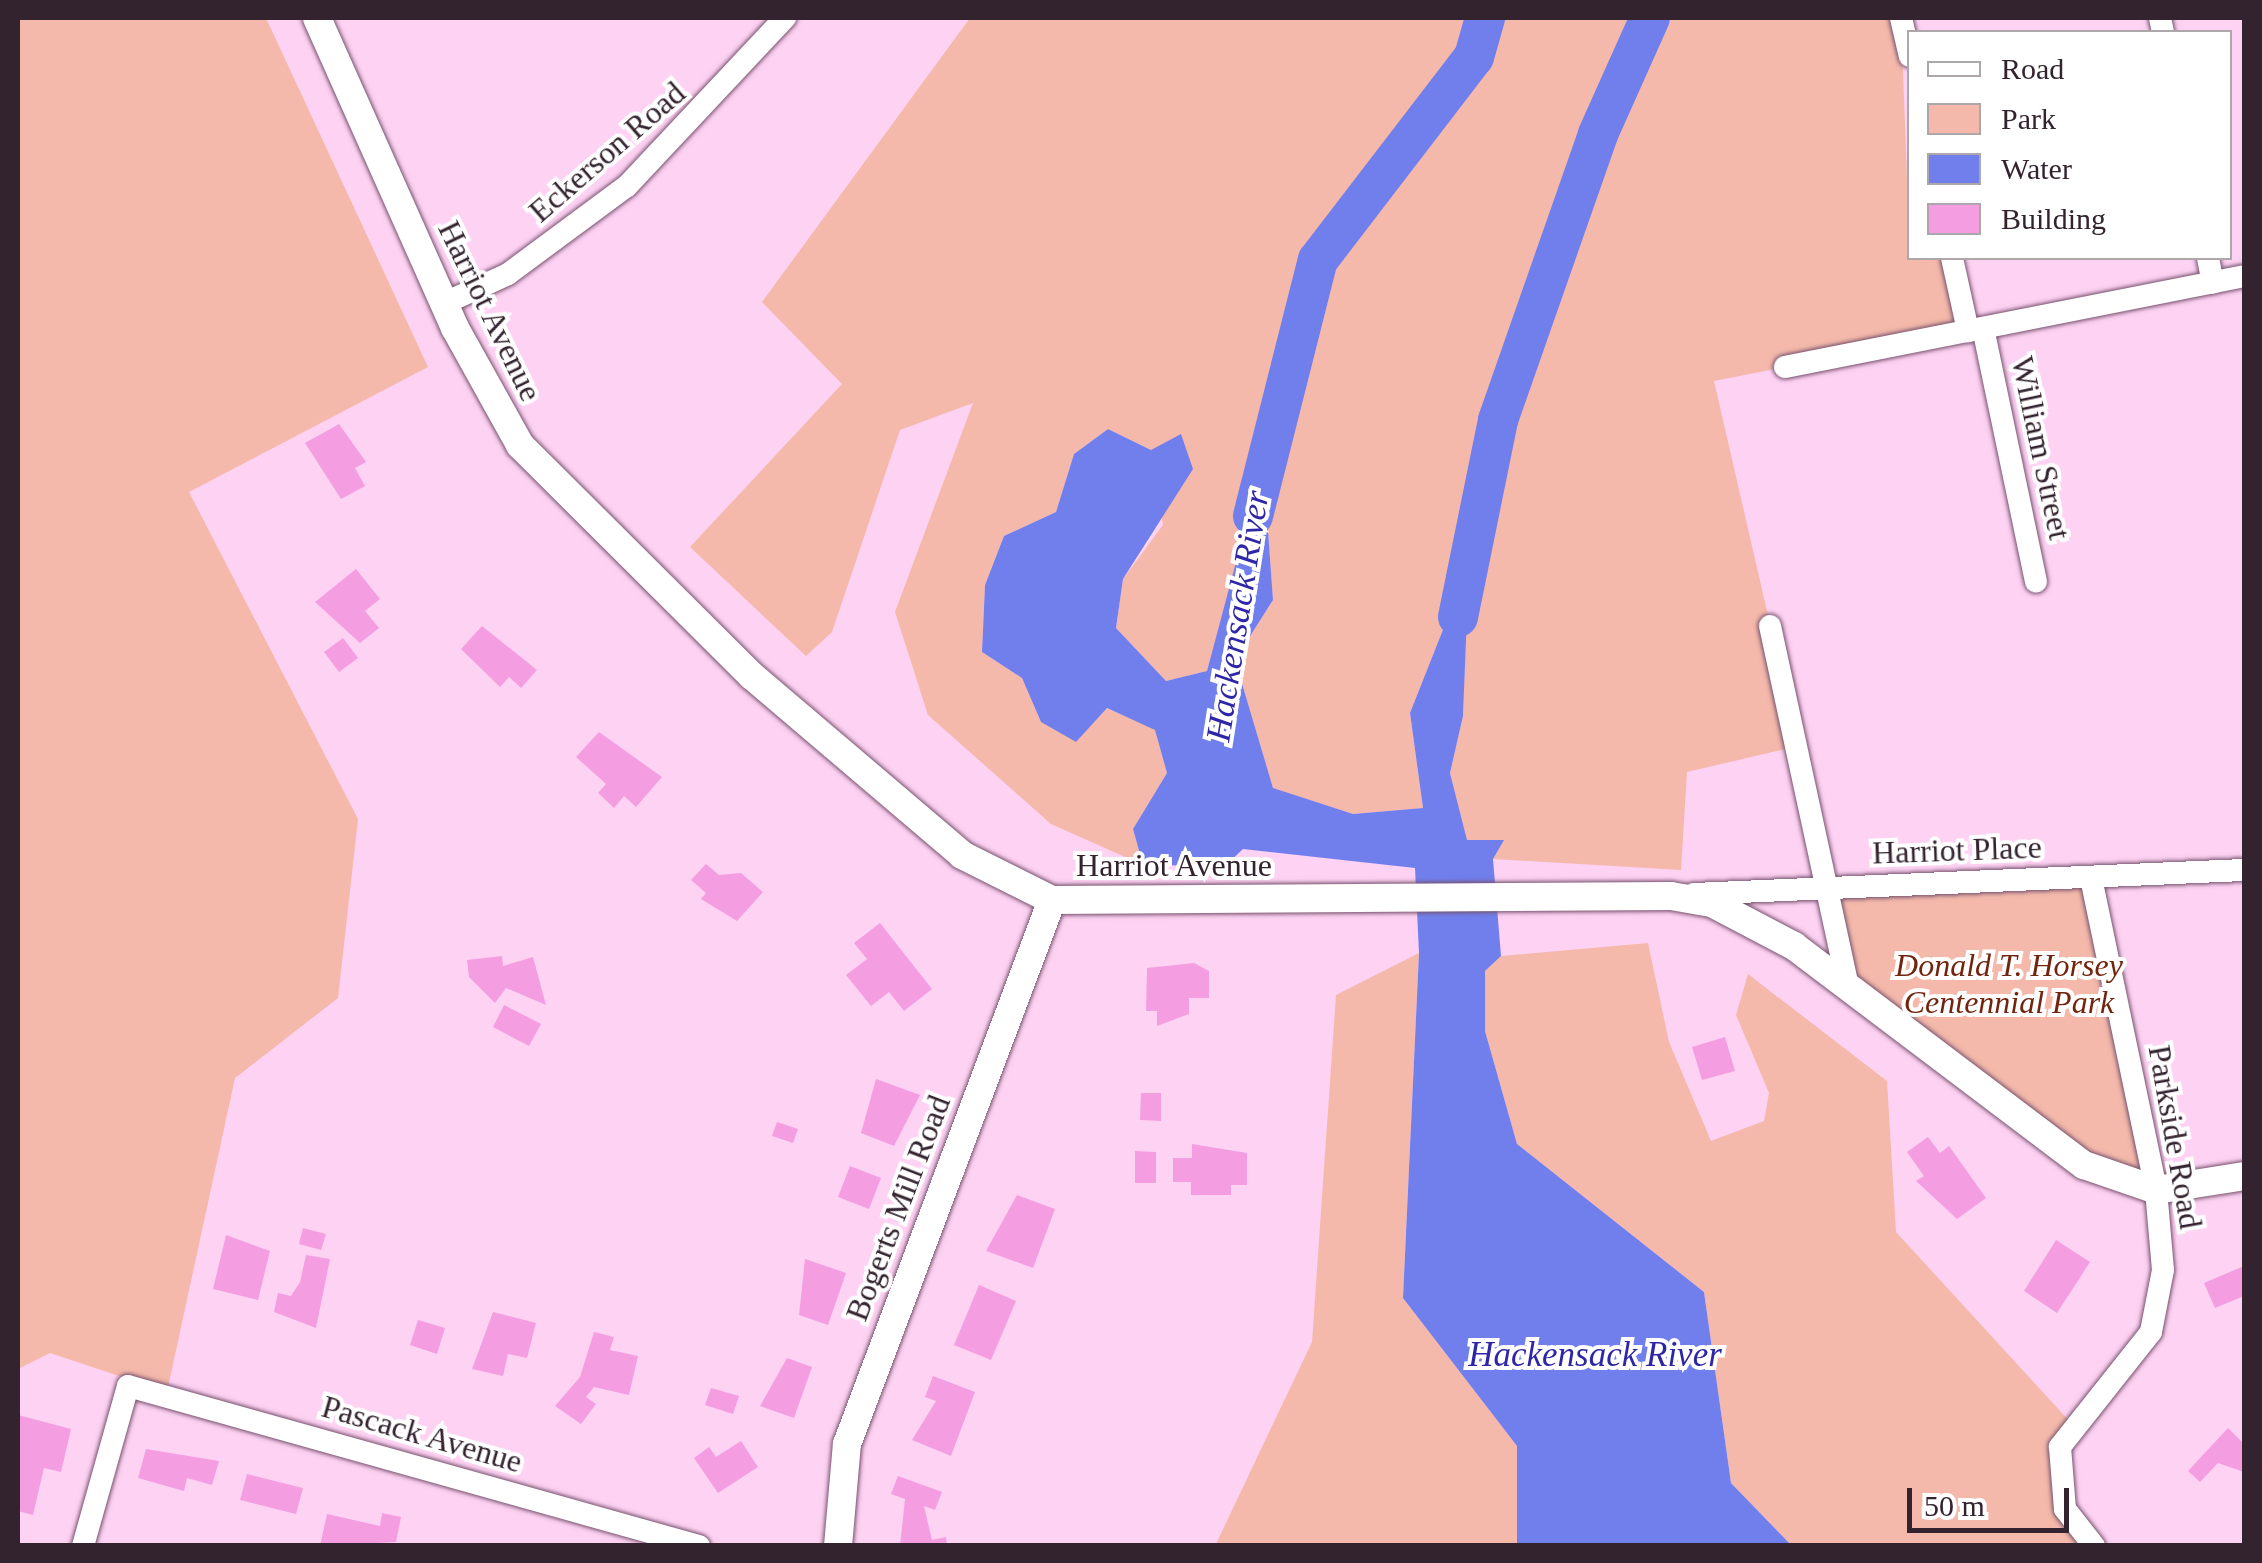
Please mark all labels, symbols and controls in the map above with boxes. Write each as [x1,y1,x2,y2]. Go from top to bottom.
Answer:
legend [1907,30,2232,260]
text: Road [2001,52,2064,85]
street label: Eckerson Road [521,74,693,230]
text: Park [2001,102,2056,135]
text: Water [2001,152,2072,185]
text: Building [2001,202,2106,235]
street label: Harriot Avenue [429,214,551,408]
street label: William Street [2003,353,2079,543]
water label: Hackensack River [1197,487,1279,745]
street label: Harriot Place [1872,828,2042,872]
street label: Harriot Avenue [1075,846,1273,884]
park label: Donald T. Horsey Centennial Park [1895,947,2123,1022]
street label: Parkside Road [2140,1042,2210,1232]
street label: Bogerts Mill Road [837,1090,959,1326]
water label: Hackensack River [1468,1334,1722,1376]
street label: Pascack Avenue [317,1387,527,1481]
scale bar [1912,1468,2074,1530]
text: 50 m [1924,1489,1985,1522]

